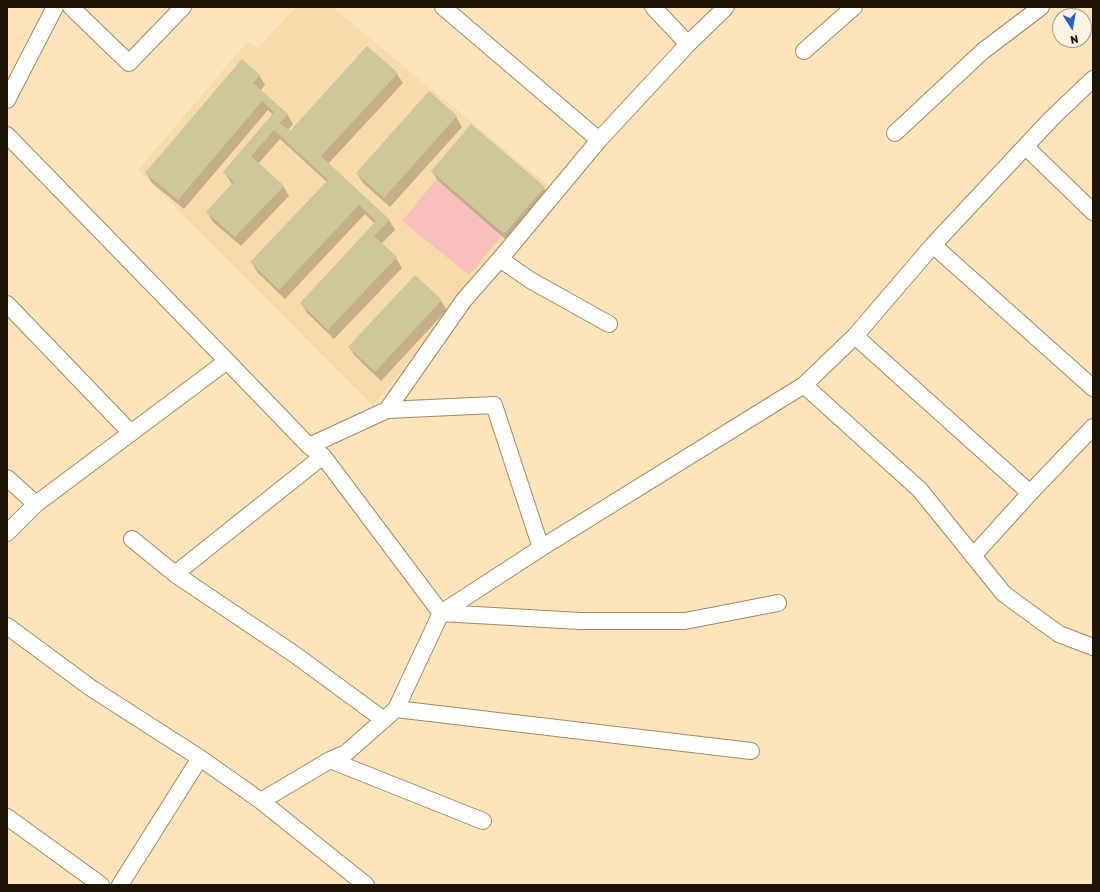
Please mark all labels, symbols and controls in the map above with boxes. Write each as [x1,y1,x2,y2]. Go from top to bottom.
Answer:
north arrow [1052,8,1092,48]
text: N [1069,32,1079,46]

